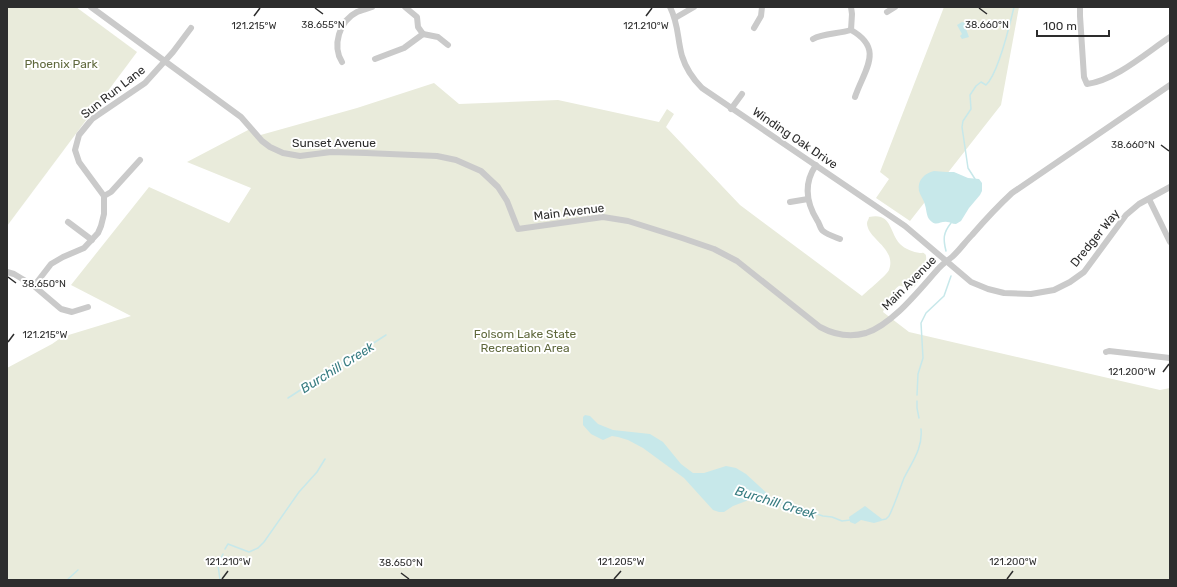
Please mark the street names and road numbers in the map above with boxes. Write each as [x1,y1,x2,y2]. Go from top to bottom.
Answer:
street label: Sun Run Lane [78,62,148,121]
street label: Winding Oak Drive [750,104,841,172]
street label: Sunset Avenue [292,136,376,150]
street label: Main Avenue [533,201,605,223]
street label: Dredger Way [1068,206,1123,270]
street label: Main Avenue [879,253,939,313]

